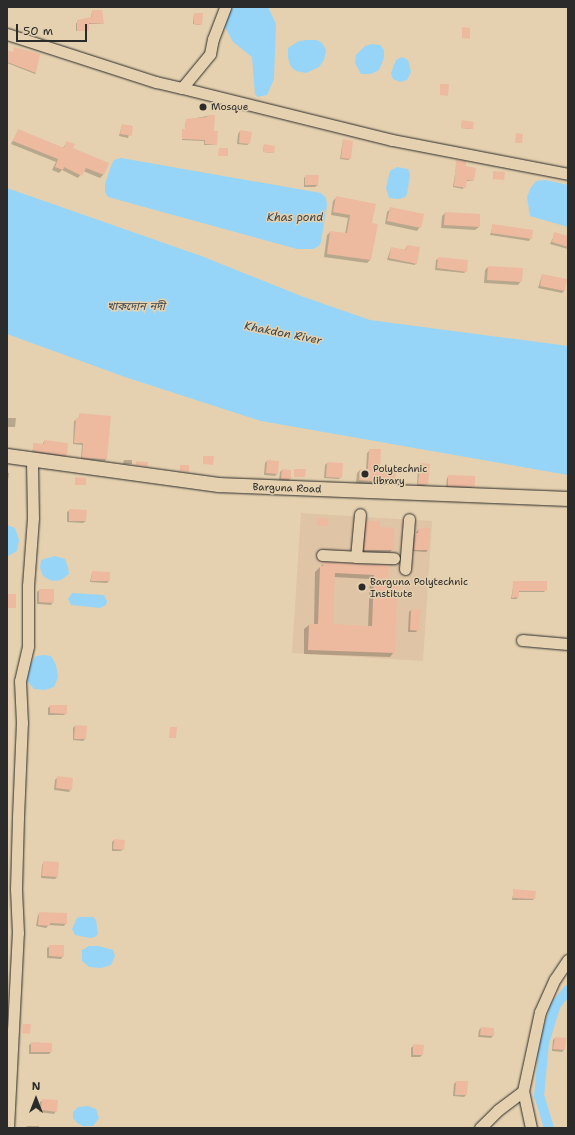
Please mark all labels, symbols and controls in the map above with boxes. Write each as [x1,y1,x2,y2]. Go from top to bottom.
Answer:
scale bar [18,16,89,42]
text: 50 m [23,23,53,39]
place label: Mosque [211,101,248,113]
marker: Mosque [198,102,208,112]
water label: Khas pond [267,211,323,225]
water label: খাকদোন নদী [107,300,165,314]
water label: Khakdon River [243,320,323,348]
place label: Polytechnic library [373,462,427,486]
marker: Polytechnic library [360,469,370,479]
street label: Barguna Road [252,481,322,495]
place label: Barguna Polytechnic Institute [370,575,468,598]
marker: Barguna Polytechnic Institute [357,582,367,592]
north arrow [16,1079,56,1119]
text: N [32,1079,40,1094]

